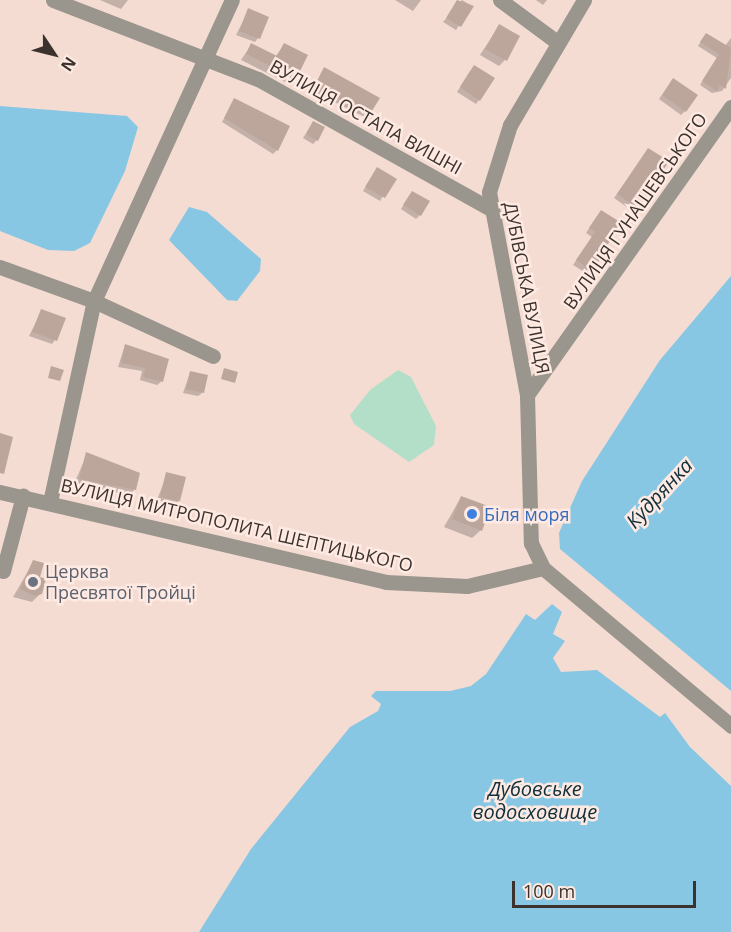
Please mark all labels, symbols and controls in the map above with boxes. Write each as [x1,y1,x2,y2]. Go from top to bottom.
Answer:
north arrow [24,24,84,84]
text: N [56,53,81,76]
street label: ВУЛИЦЯ ОСТАПА ВИШНІ [266,55,466,179]
street label: ВУЛИЦЯ ГУНАШЕВСЬКОГО [559,109,711,313]
street label: ДУБІВСЬКА ВУЛИЦЯ [500,200,554,376]
water label: Кудрянка [621,453,697,533]
street label: ВУЛИЦЯ МИТРОПОЛИТА ШЕПТИЦЬКОГО [59,474,415,576]
place label: Біля моря [484,503,570,525]
marker: Біля моря [465,507,479,521]
place label: Церква Пресвятої Тройці [45,561,196,604]
marker: Церква Пресвятої Тройці [26,575,40,589]
water label: Дубовське водосховище [473,777,597,824]
scale bar [515,869,700,907]
text: 100 m [523,879,575,903]

